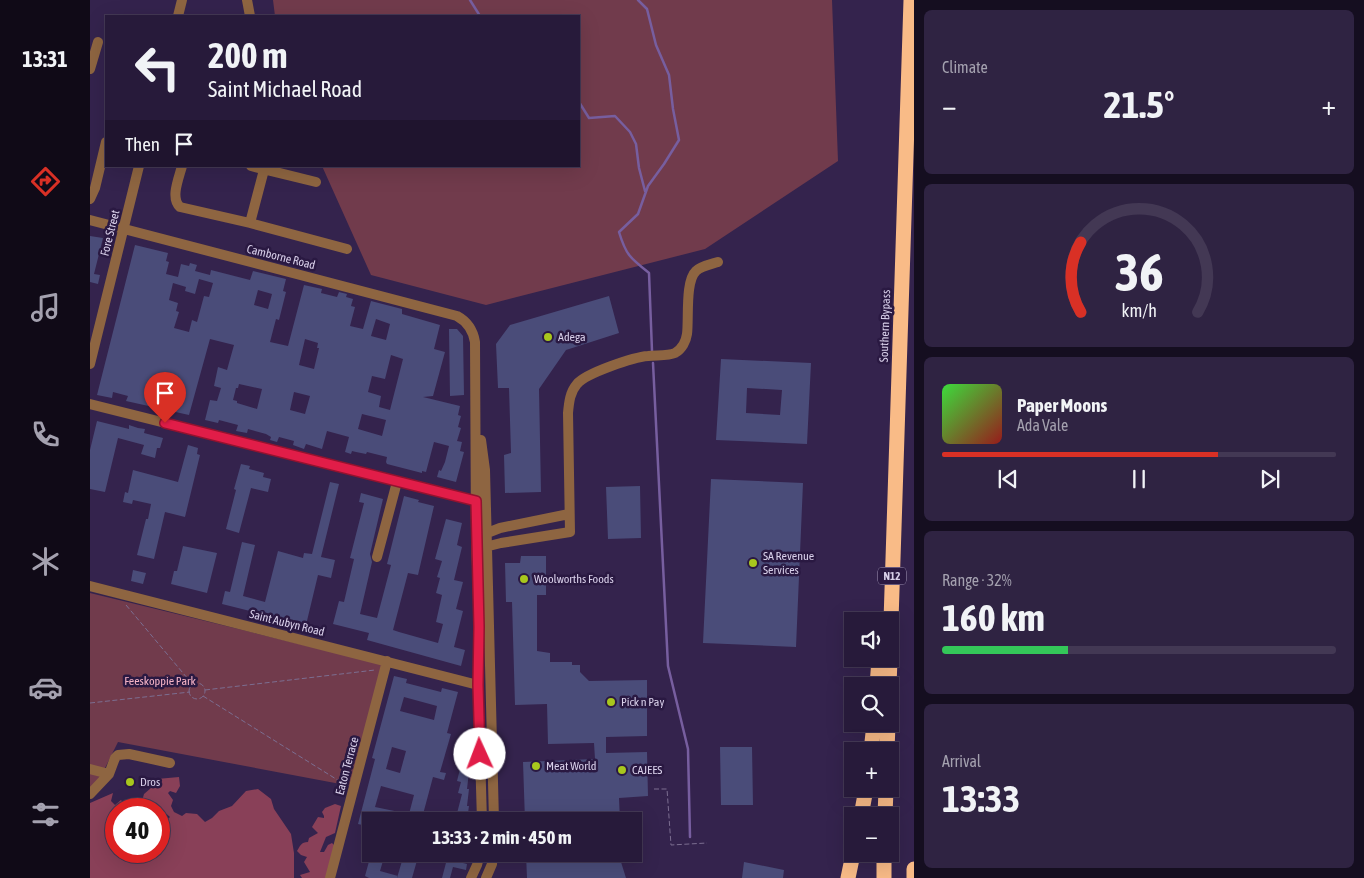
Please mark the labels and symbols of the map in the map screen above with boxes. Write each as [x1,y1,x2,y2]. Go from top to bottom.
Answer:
street label: Fore Street [97,208,123,258]
street label: Camborne Road [245,242,317,272]
street label: Southern Bypass [877,289,893,363]
place label: Adega [558,330,586,344]
marker: Adega [542,331,554,343]
pin [144,372,186,423]
place label: SA Revenue Services [763,549,814,577]
marker: SA Revenue Services [747,557,759,569]
road number: N12 [878,568,906,584]
place label: Woolworths Foods [534,572,614,586]
marker: Woolworths Foods [518,573,530,585]
street label: Saint Aubyn Road [248,607,326,639]
park label: Feeskoppie Park [124,674,197,688]
place label: Pick n Pay [621,695,664,709]
marker: Pick n Pay [605,696,617,708]
position arrow [453,727,505,779]
street label: Eaton Terrace [333,735,361,797]
place label: Meat World [546,759,596,773]
marker: Meat World [530,760,542,772]
place label: CAJEES [632,763,662,777]
marker: CAJEES [616,764,628,776]
place label: Dros [140,775,160,789]
marker: Dros [124,776,136,788]
speed limit sign: 40 [105,798,170,863]

